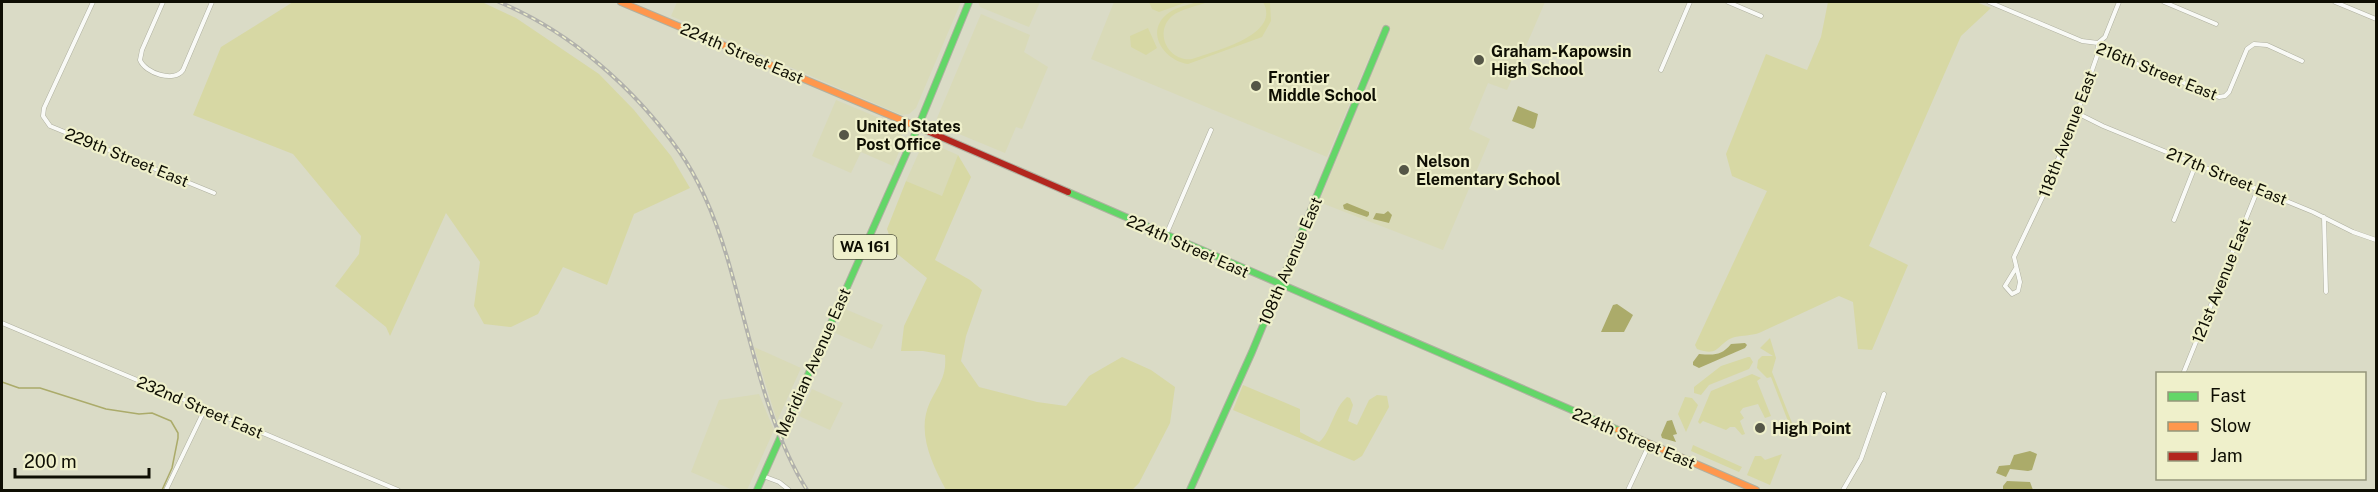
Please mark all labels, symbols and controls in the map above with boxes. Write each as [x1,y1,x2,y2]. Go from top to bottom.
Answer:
street label: 224th Street East [677,19,806,88]
street label: 216th Street East [2094,39,2220,104]
place label: Graham-Kapowsin High School [1491,42,1631,79]
marker: Graham-Kapowsin High School [1472,53,1486,67]
place label: Frontier Middle School [1268,68,1377,105]
street label: 118th Avenue East [2035,68,2100,200]
marker: Frontier Middle School [1249,79,1263,93]
place label: United States Post Office [856,117,961,154]
street label: 229th Street East [62,124,191,191]
marker: United States Post Office [837,128,851,142]
street label: 217th Street East [2164,144,2290,209]
place label: Nelson Elementary School [1416,152,1561,189]
marker: Nelson Elementary School [1397,163,1411,177]
street label: 108th Avenue East [1255,194,1326,328]
street label: 224th Street East [1124,211,1252,282]
street label: 121st Avenue East [2188,216,2255,346]
road number: WA 161 [834,235,896,259]
street label: Meridian Avenue East [772,285,855,439]
street label: 232nd Street East [134,372,266,443]
legend [2156,372,2366,480]
text: Fast [2210,385,2246,406]
street label: 224th Street East [1569,404,1698,473]
text: Slow [2210,415,2251,436]
place label: High Point [1772,419,1852,438]
marker: High Point [1753,421,1767,435]
scale bar [15,441,148,479]
text: Jam [2210,445,2243,466]
text: 200 m [24,451,77,472]

